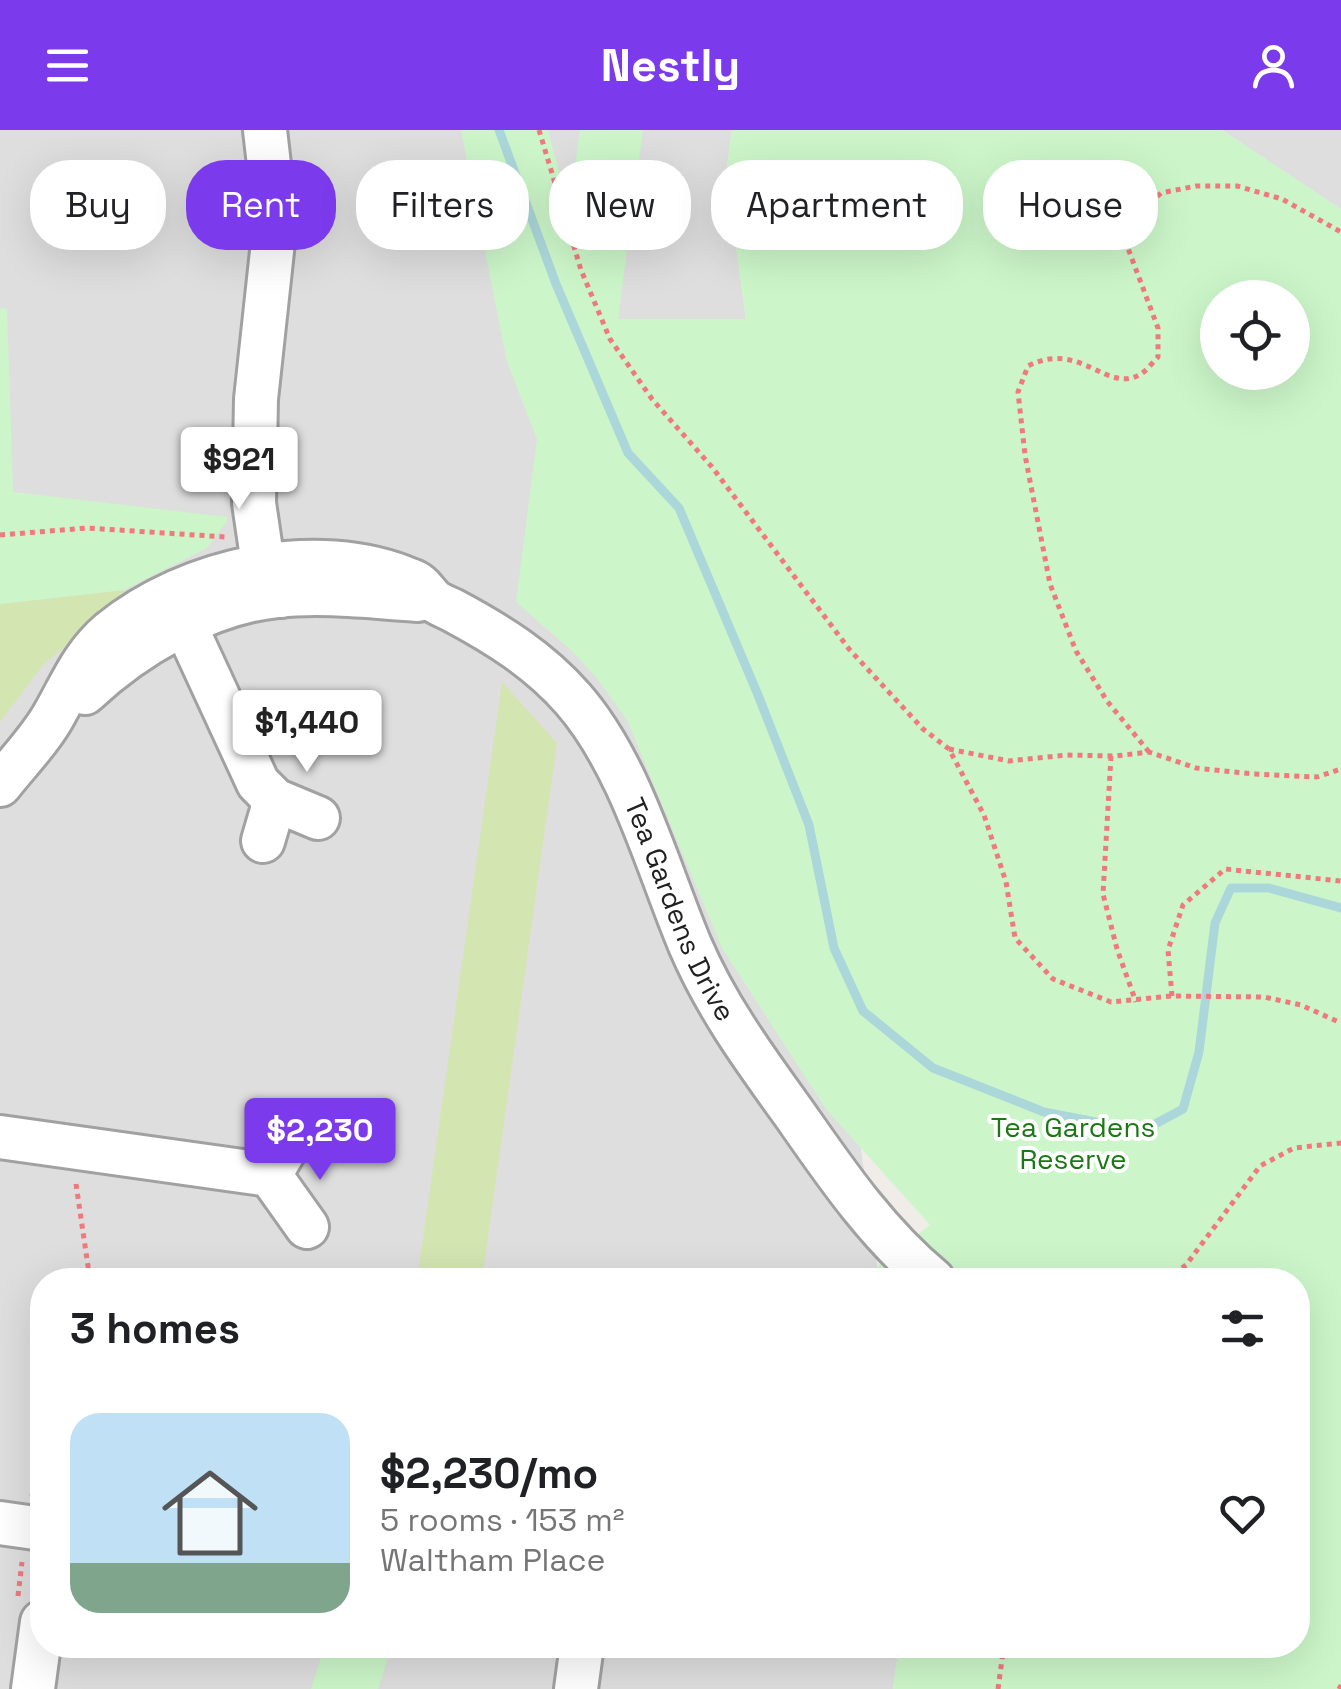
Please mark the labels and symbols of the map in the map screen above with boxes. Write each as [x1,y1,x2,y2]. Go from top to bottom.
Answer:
pin: $921 [180,427,298,512]
pin: $1,440 [226,690,388,775]
street label: Tea Gardens Drive [617,792,744,1028]
pin: $2,230 [239,1098,401,1183]
park label: Tea Gardens Reserve [991,1109,1155,1177]

